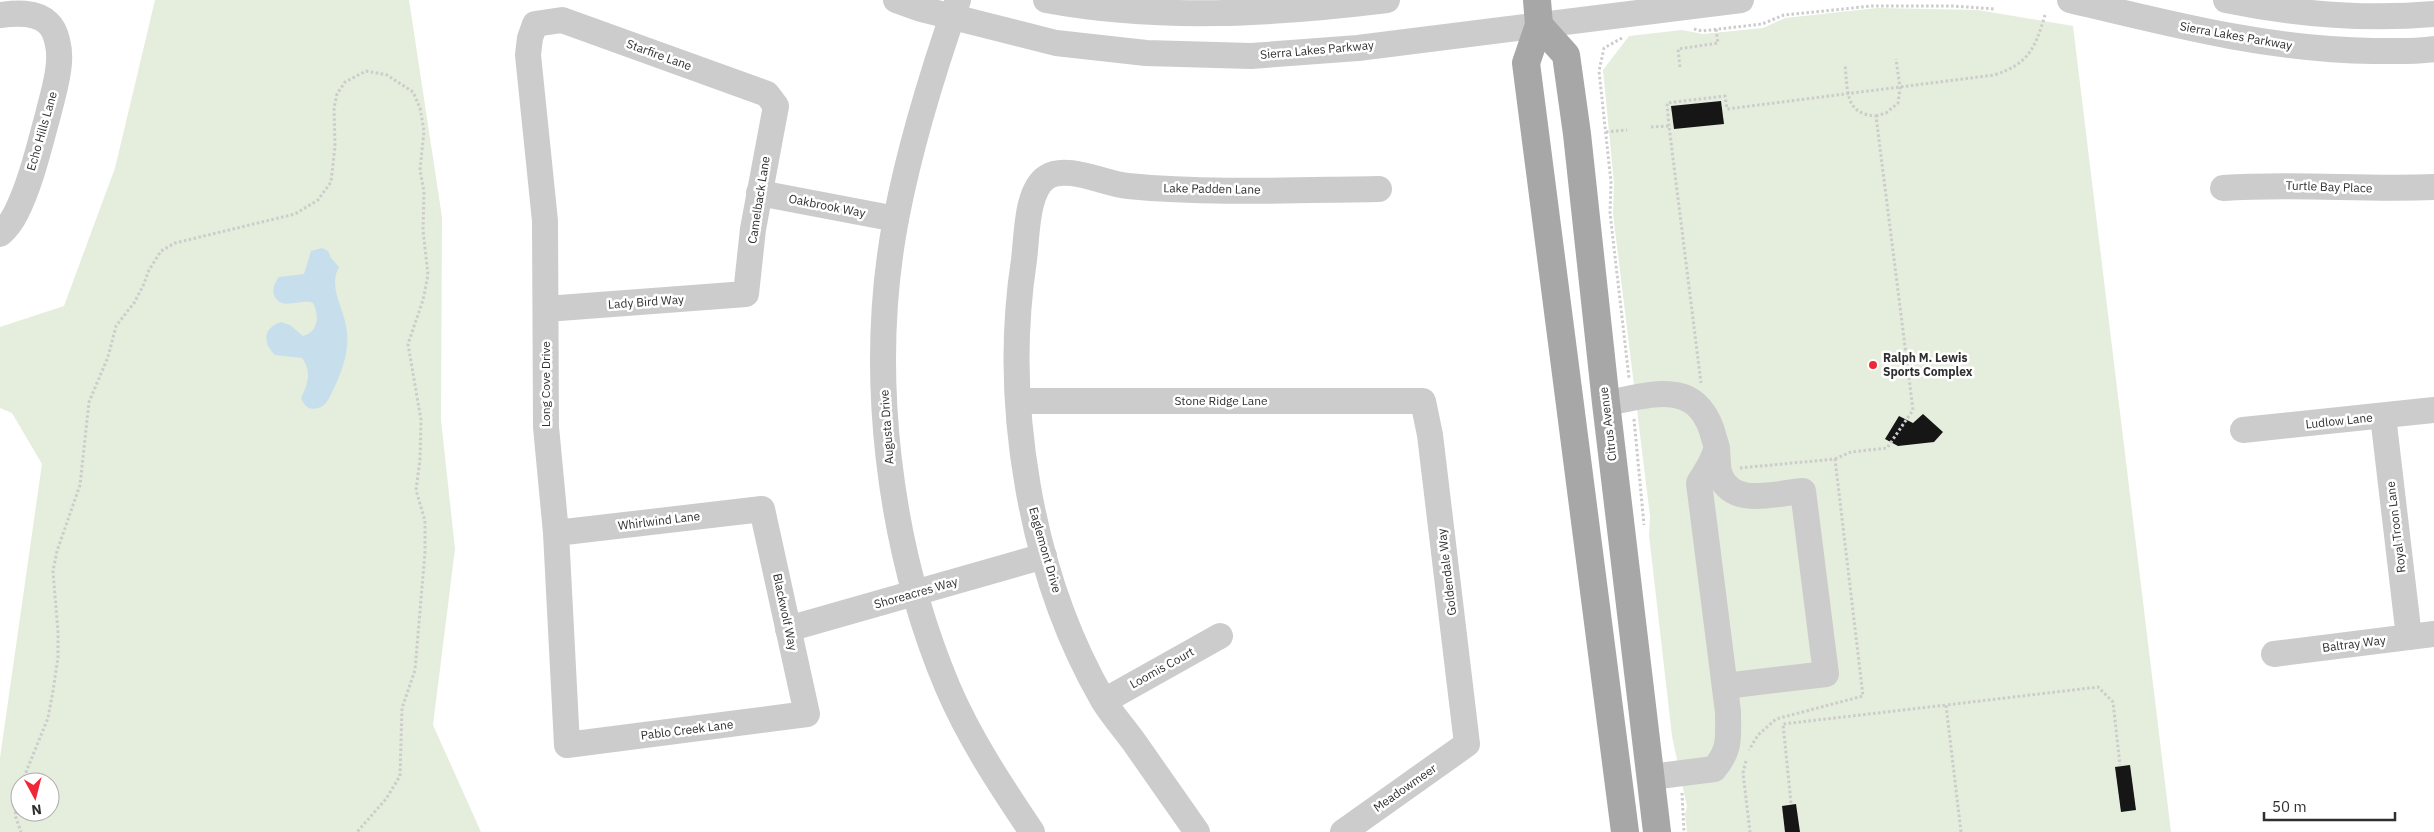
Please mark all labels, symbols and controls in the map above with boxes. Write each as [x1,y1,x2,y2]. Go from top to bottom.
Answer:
street label: Sierra Lakes Parkway [2179,18,2294,53]
street label: Starfire Lane [624,36,694,73]
street label: Sierra Lakes Parkway [1259,37,1374,62]
street label: Echo Hills Lane [23,89,60,172]
street label: Camelback Lane [744,155,773,245]
street label: Turtle Bay Place [2285,177,2373,196]
street label: Lake Padden Lane [1163,180,1261,197]
street label: Oakbrook Way [787,191,867,220]
street label: Lady Bird Way [608,291,684,312]
street label: Long Cove Drive [538,341,553,427]
place label: Ralph M. Lewis Sports Complex [1883,350,1973,379]
marker: Ralph M. Lewis Sports Complex [1867,359,1879,371]
street label: Citrus Avenue [1595,386,1619,462]
street label: Augusta Drive [876,389,897,465]
street label: Stone Ridge Lane [1174,393,1268,408]
street label: Ludlow Lane [2305,409,2374,431]
street label: Royal Troon Lane [2382,480,2409,574]
street label: Eaglemont Drive [1026,505,1065,595]
street label: Whirlwind Lane [617,508,701,533]
street label: Goldendale Way [1434,528,1459,616]
street label: Blackwolf Way [770,572,801,652]
street label: Shoreacres Way [872,573,959,612]
street label: Baltray Way [2321,632,2387,655]
street label: Loomis Court [1127,644,1197,691]
street label: Pablo Creek Lane [640,716,735,743]
street label: Meadowmeer [1370,760,1440,815]
north arrow [10,772,60,822]
scale bar [2264,790,2395,822]
text: 50 m [2272,797,2307,816]
text: N [30,800,43,819]

